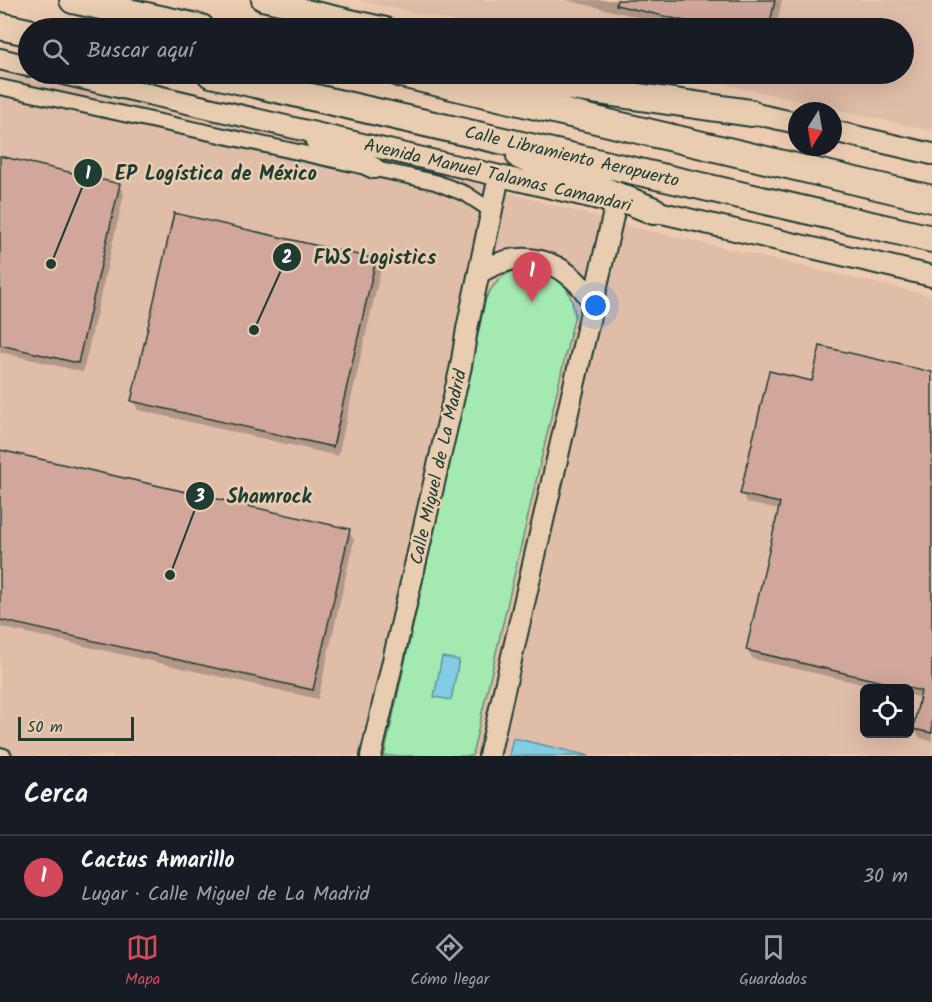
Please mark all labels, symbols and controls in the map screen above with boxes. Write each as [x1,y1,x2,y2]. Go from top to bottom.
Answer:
search box [18,18,914,84]
text: Buscar aquí [87,34,194,69]
icon: search [39,35,72,68]
north arrow [788,102,842,156]
street label: Calle Libramiento Aeropuerto [461,119,682,196]
street label: Avenida Manuel Talamas Camandari [361,132,635,222]
callout: EP Logística de México [73,154,329,192]
text: EP Logística de México [115,159,317,191]
text: 1 [85,160,91,189]
callout: FWS Logistics [272,238,448,276]
text: FWS Logistics [314,243,437,275]
text: 2 [282,244,292,273]
pin: 1 [512,252,552,302]
your location [581,291,610,320]
street label: Calle Miguel de La Madrid [403,366,476,568]
callout: Shamrock [185,477,324,515]
text: Shamrock [227,482,313,514]
text: 3 [194,483,205,512]
map controls [860,684,914,738]
button: locate [860,684,914,738]
scale bar [18,714,134,742]
text: 50 m [27,715,63,740]
text: Cerca [24,774,88,816]
text: Cactus Amarillo [81,844,234,879]
text: 1 [40,861,47,893]
text: 30 m [863,861,908,893]
text: Lugar · Calle Miguel de La Madrid [81,879,369,911]
tab: Mapa [125,931,160,992]
tab: Cómo llegar [410,931,489,992]
tab: Guardados [739,931,807,992]

